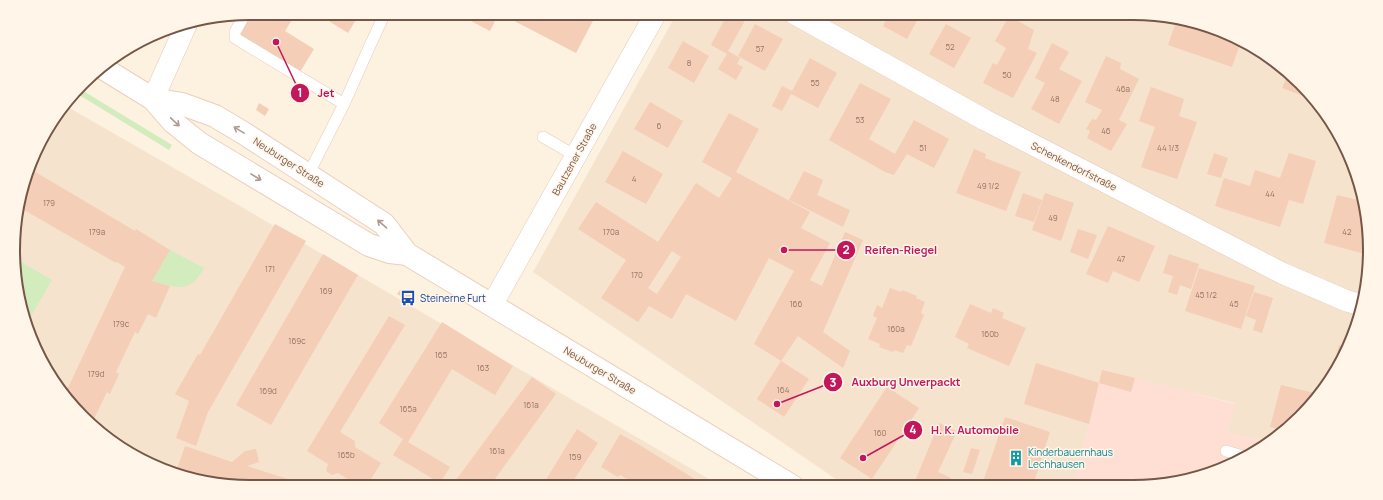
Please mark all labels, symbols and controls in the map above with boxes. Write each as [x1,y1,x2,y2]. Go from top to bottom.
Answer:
house number: 52 [946,41,955,52]
house number: 57 [756,43,764,54]
house number: 8 [687,57,692,68]
house number: 50 [1002,69,1012,80]
house number: 55 [810,77,820,88]
callout: Jet [290,81,343,104]
house number: 46a [1116,83,1130,94]
text: 1 [297,84,303,101]
text: Jet [318,85,335,100]
house number: 48 [1050,93,1060,104]
house number: 53 [855,114,865,125]
one-way arrow [169,118,180,127]
street label: Bautzener Straße [548,120,600,198]
house number: 6 [657,120,662,131]
house number: 46 [1101,125,1111,136]
one-way arrow [234,126,245,134]
street label: Neuburger Straße [251,134,327,190]
street label: Schenkendorfstraße [1029,138,1120,194]
house number: 51 [919,142,927,153]
house number: 44 1/3 [1157,142,1179,153]
one-way arrow [250,173,261,181]
house number: 4 [632,173,637,184]
house number: 49 1/2 [977,180,999,191]
house number: 44 [1265,188,1275,199]
house number: 179 [43,197,55,208]
house number: 49 [1048,212,1058,223]
one-way arrow [377,220,388,229]
house number: 179a [89,226,105,237]
house number: 170a [603,226,619,237]
house number: 42 [1342,226,1352,237]
callout: Reifen-Riegel [836,239,945,262]
text: 2 [842,241,850,258]
text: Reifen-Riegel [865,242,937,257]
house number: 47 [1117,253,1125,264]
house number: 171 [265,263,275,274]
house number: 170 [631,269,643,280]
house number: 169 [320,285,333,296]
bus stop icon: Steinerne Furt [399,289,417,307]
house number: 45 1/2 [1195,289,1217,300]
place label: Steinerne Furt [420,291,486,305]
house number: 166 [789,298,803,309]
house number: 45 [1229,298,1239,309]
house number: 179c [113,318,130,329]
house number: 160a [887,323,905,334]
house number: 160b [981,328,999,339]
house number: 169c [288,335,306,346]
street label: Neuburger Straße [561,343,639,397]
house number: 165 [435,349,448,360]
house number: 163 [477,362,489,373]
house number: 179d [88,368,105,379]
callout: Auxburg Unverpackt [823,371,968,394]
text: 3 [830,374,837,391]
text: Auxburg Unverpackt [852,374,961,389]
house number: 164 [777,384,790,395]
house number: 169d [259,385,277,396]
house number: 161a [523,399,539,410]
house number: 165a [399,403,417,414]
callout: H. K. Automobile [903,418,1026,441]
text: 4 [909,421,917,438]
text: H. K. Automobile [931,422,1019,437]
house number: 160 [874,427,887,438]
house number: 161a [489,445,505,456]
place label: Kinderbauernhaus Lechhausen [1028,445,1113,471]
house number: 165b [337,449,355,460]
building icon: Kinderbauernhaus Lechhausen [1007,449,1025,467]
house number: 159 [569,451,581,462]

